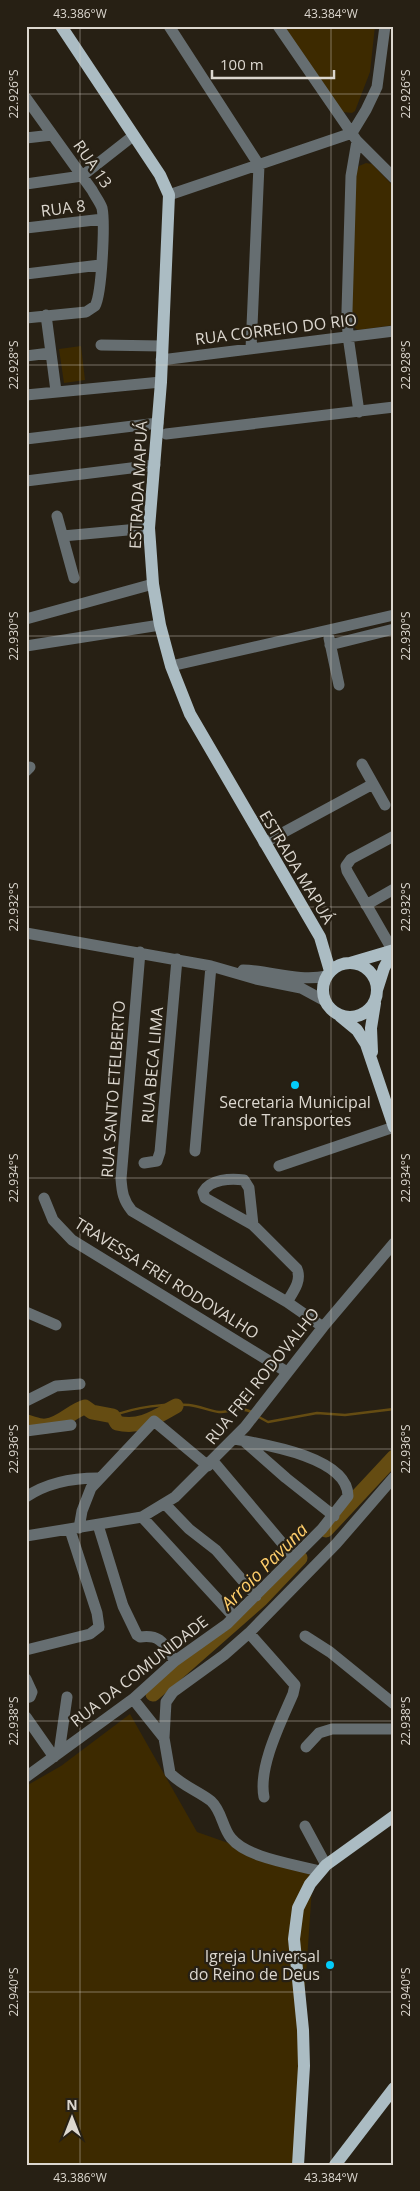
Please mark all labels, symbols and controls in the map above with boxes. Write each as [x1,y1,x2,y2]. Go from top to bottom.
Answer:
text: 43.386°W [53,5,107,22]
text: 43.384°W [304,5,358,22]
scale bar [212,48,335,80]
text: 100 m [220,54,264,74]
text: 22.926°S [5,69,22,119]
text: 22.926°S [397,69,414,119]
street label: RUA 13 [68,136,118,192]
street label: RUA 8 [39,194,87,222]
street label: RUA CORREIO DO RIO [194,308,358,350]
text: 22.928°S [5,340,22,390]
text: 22.928°S [397,340,414,390]
street label: ESTRADA MAPUÁ [124,419,152,550]
text: 22.930°S [5,611,22,661]
text: 22.930°S [397,611,414,661]
street label: ESTRADA MAPUÁ [255,806,340,928]
text: 22.932°S [5,882,22,932]
text: 22.932°S [397,882,414,932]
street label: RUA SANTO ETELBERTO [96,1000,130,1178]
street label: RUA BECA LIMA [136,1005,168,1124]
marker: Secretaria Municipal de Transportes [289,1079,301,1091]
place label: Secretaria Municipal de Transportes [219,1091,371,1131]
text: 22.934°S [5,1153,22,1203]
text: 22.934°S [397,1153,414,1203]
street label: TRAVESSA FREI RODOVALHO [71,1212,263,1344]
street label: RUA FREI RODOVALHO [200,1303,324,1449]
text: 22.936°S [5,1424,22,1474]
text: 22.936°S [397,1424,414,1474]
water label: Arroio Pavuna [214,1517,313,1616]
street label: RUA DA COMUNIDADE [66,1610,212,1732]
text: 22.938°S [5,1696,22,1746]
text: 22.938°S [397,1696,414,1746]
place label: Igreja Universal do Reino de Deus [189,1945,320,1985]
marker: Igreja Universal do Reino de Deus [324,1959,336,1971]
text: 22.940°S [5,1967,22,2017]
text: 22.940°S [397,1967,414,2017]
north arrow [48,2094,98,2144]
text: N [66,2095,78,2114]
text: 43.386°W [53,2169,107,2186]
text: 43.384°W [304,2169,358,2186]

